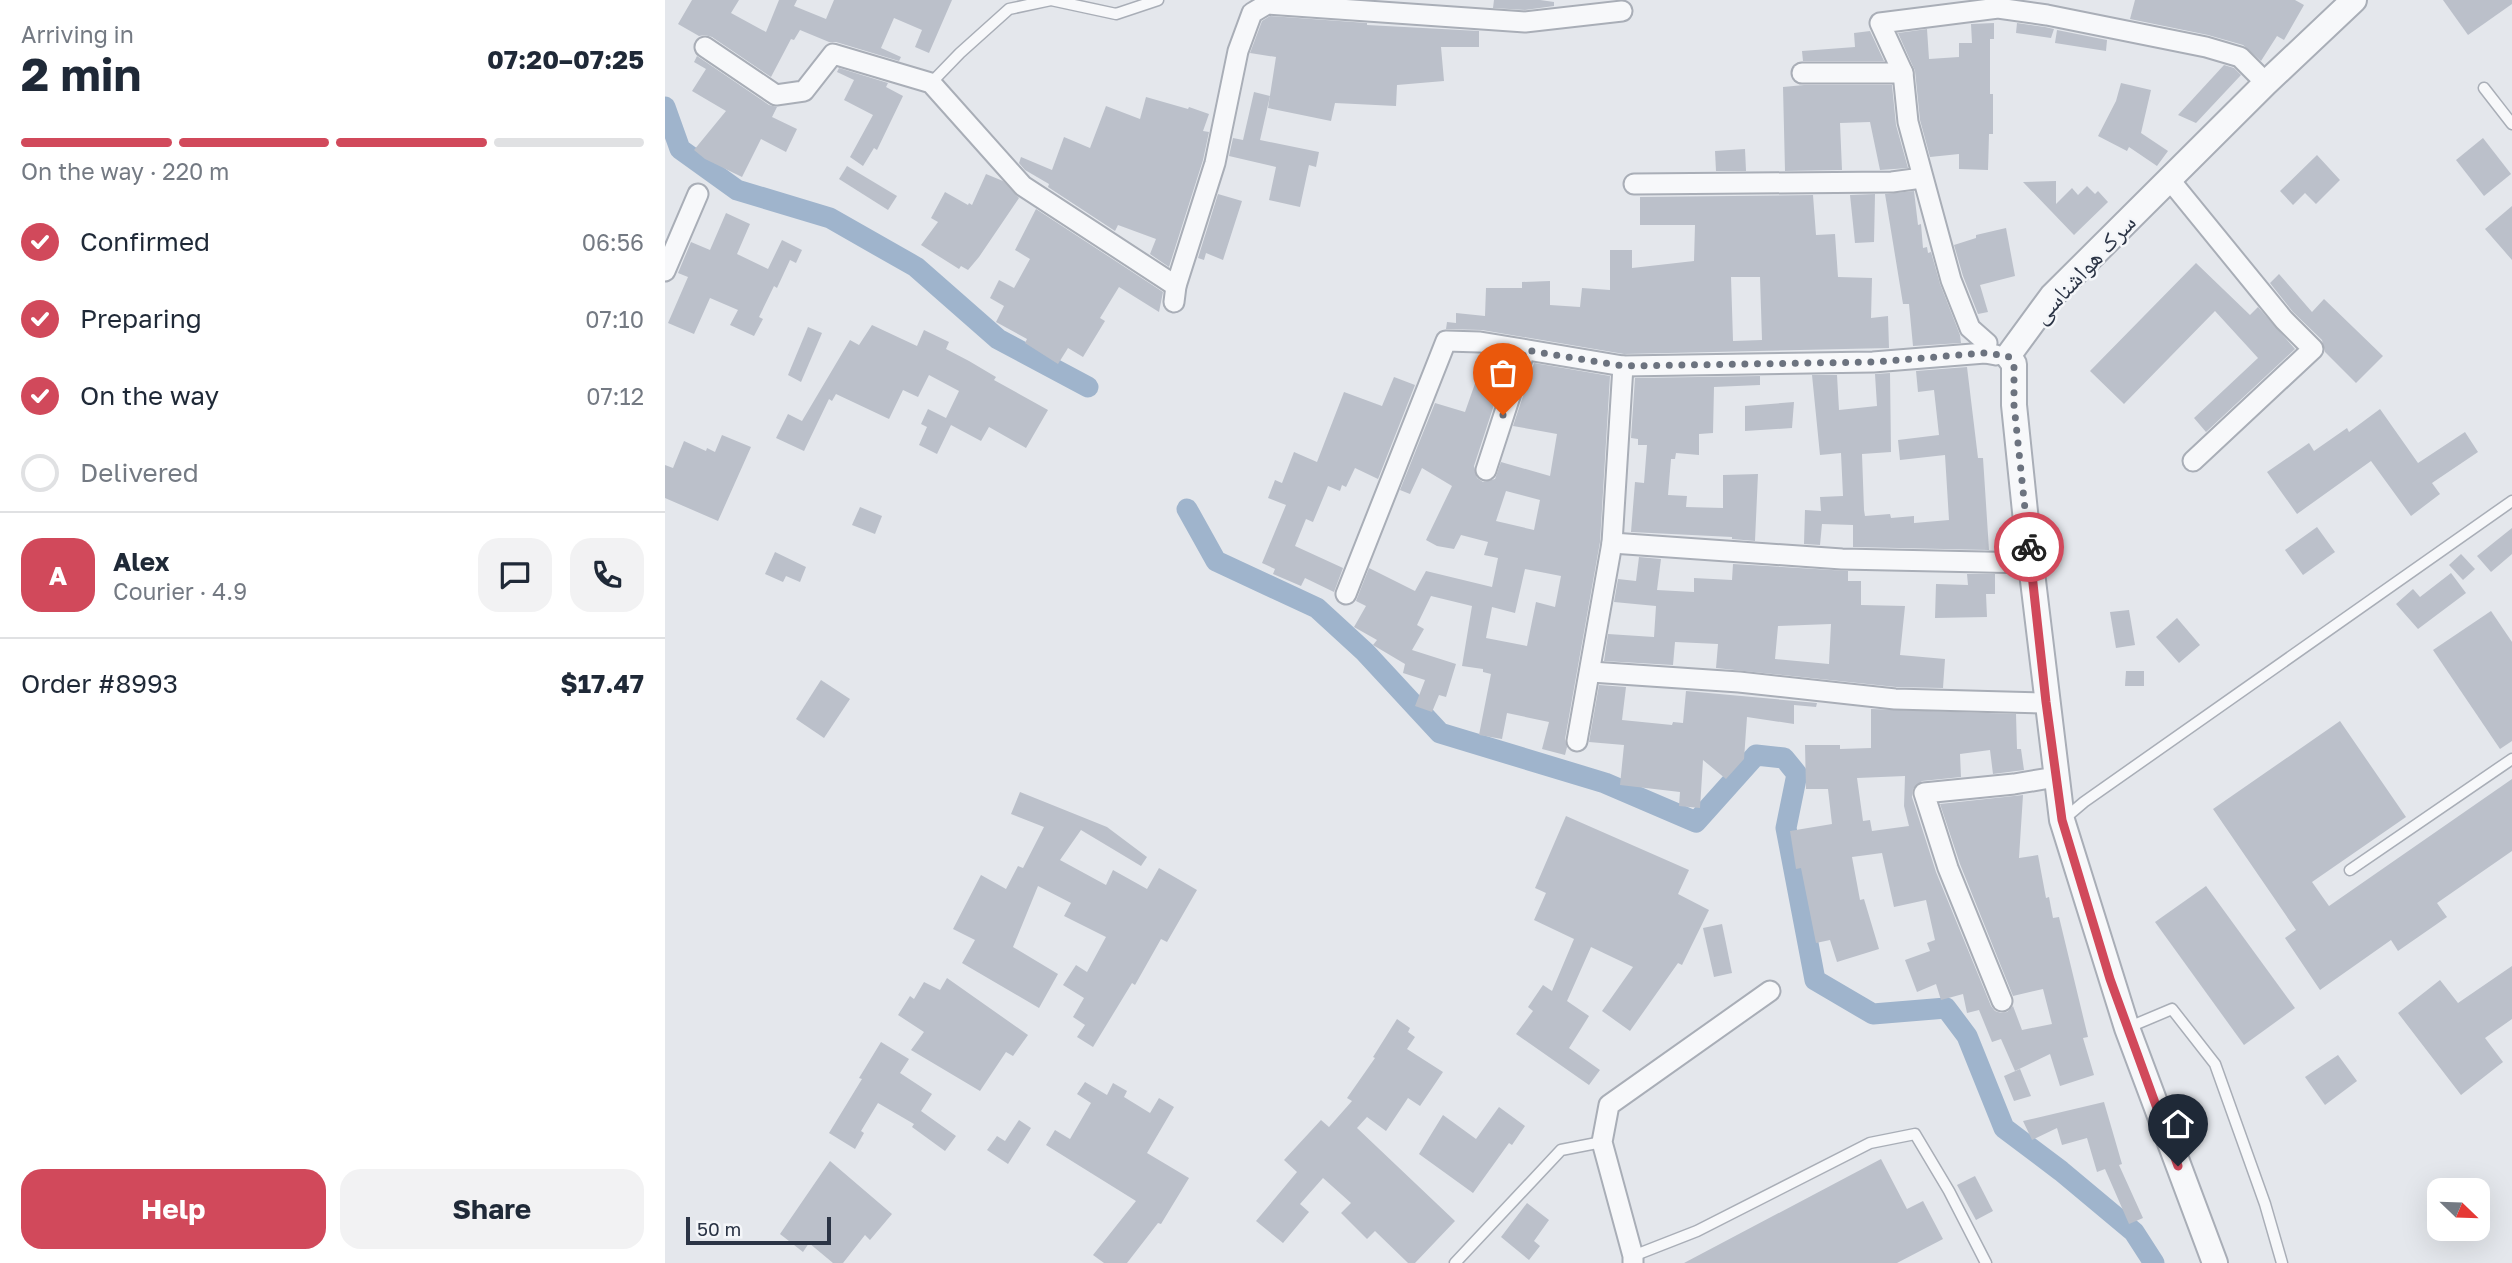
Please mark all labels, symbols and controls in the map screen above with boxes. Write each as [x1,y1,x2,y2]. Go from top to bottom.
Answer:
text: Arriving in [21,20,134,48]
text: 07:20–07:25 [487,44,644,75]
text: 2 min [21,46,141,101]
text: On the way · 220 m [21,157,229,185]
street label: سرک هواشناسی [2025,207,2142,329]
icon: check [21,223,59,261]
text: Confirmed [80,226,210,257]
text: 06:56 [582,228,644,256]
icon: check [21,300,59,338]
text: Preparing [80,303,202,334]
text: 07:10 [585,305,644,333]
pin [1473,343,1533,415]
icon: bag [1484,354,1522,392]
icon: check [21,377,59,415]
text: On the way [80,380,219,411]
text: 07:12 [586,382,644,410]
text: Delivered [80,457,199,488]
courier [1994,512,2064,582]
icon: bike [2010,528,2048,566]
button: chat [478,538,552,612]
button: phone [570,538,644,612]
text: Alex [113,546,170,577]
text: A [49,560,67,591]
text: Courier · 4.9 [113,577,247,605]
text: Order #8993 [21,668,178,699]
text: $17.47 [560,668,644,699]
pin [2148,1094,2208,1166]
icon: home [2159,1105,2197,1143]
button: Help [21,1169,326,1249]
button: Share [340,1169,644,1249]
north arrow [2427,1178,2490,1241]
map controls [2427,1178,2490,1241]
scale bar [686,1214,831,1246]
text: 50 m [697,1217,741,1240]

